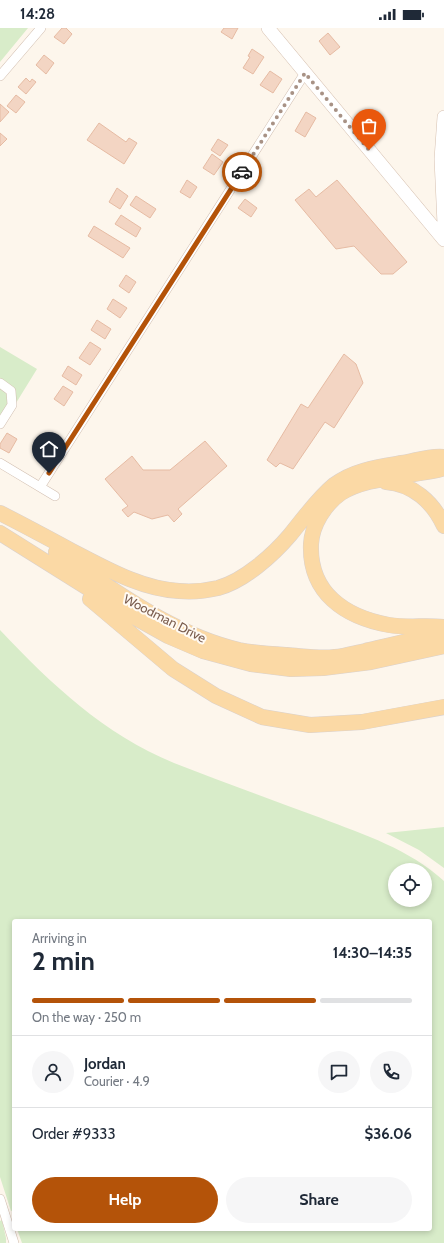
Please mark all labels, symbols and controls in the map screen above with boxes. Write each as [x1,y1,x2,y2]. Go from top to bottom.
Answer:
text: 14:28 [20,5,55,23]
pin [352,109,386,150]
icon: bag [358,115,380,137]
courier [222,152,262,192]
icon: car [231,161,253,183]
pin [32,432,66,473]
icon: home [38,438,60,460]
street label: Woodman Drive [121,590,209,646]
map controls [388,863,432,907]
button: locate [388,863,432,907]
text: Arriving in [32,930,87,946]
text: 14:30–14:35 [333,944,412,962]
text: 2 min [32,945,95,977]
text: On the way · 250 m [32,1009,141,1025]
button: person [32,1051,74,1093]
button: chat [318,1051,360,1093]
button: phone [370,1051,412,1093]
text: Jordan [84,1055,126,1073]
text: Courier · 4.9 [84,1073,150,1089]
text: Order #9333 [32,1125,116,1143]
text: $36.06 [365,1125,412,1143]
button: Help [32,1177,218,1223]
button: Share [226,1177,412,1223]

